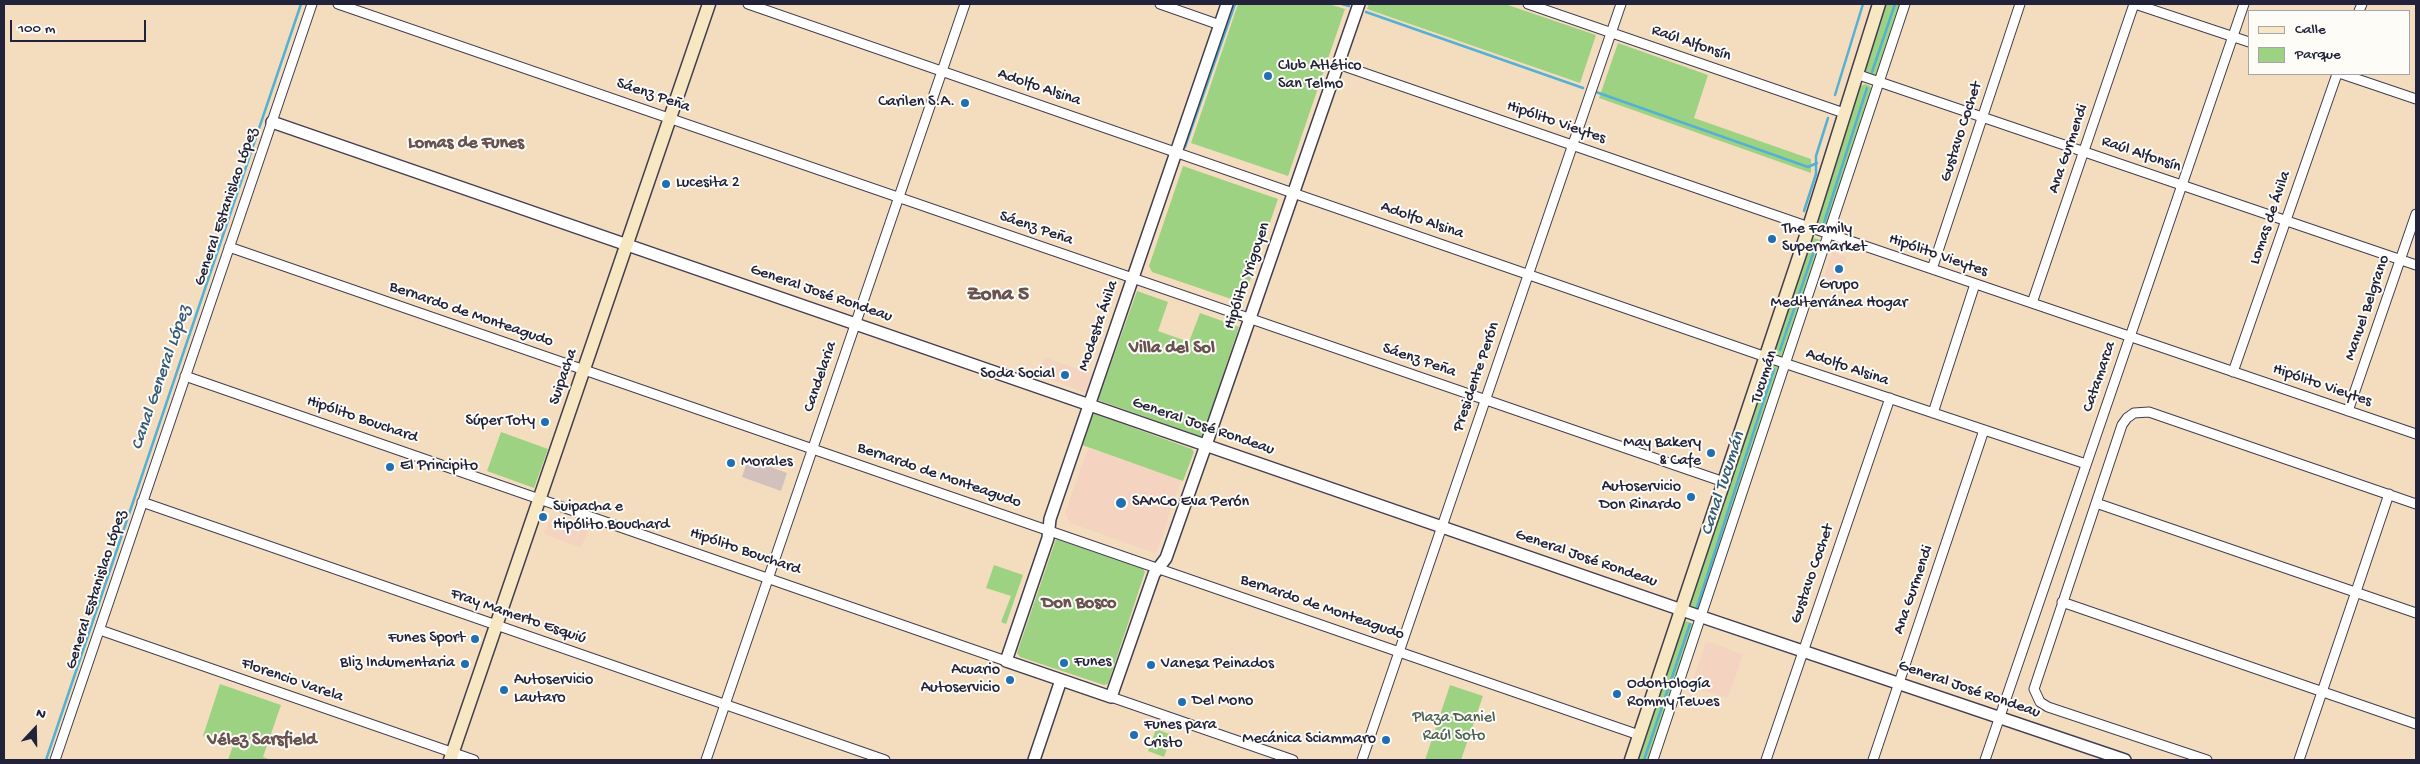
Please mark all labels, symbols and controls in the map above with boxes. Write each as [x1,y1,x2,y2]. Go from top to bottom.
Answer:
scale bar [12,10,149,42]
legend [2248,10,2410,75]
text: 100 m [18,20,55,38]
street label: Raúl Alfonsín [1649,21,1733,67]
text: Calle [2295,21,2326,39]
text: Parque [2295,46,2341,64]
place label: Club Atlético San Telmo [1278,57,1361,95]
street label: Adolfo Alsina [995,65,1083,111]
marker: Club Atlético San Telmo [1262,70,1274,82]
street label: Sáenz Peña [614,74,692,118]
street label: Gustavo Cochet [1937,80,1987,184]
place label: Carilen S.A. [878,93,955,113]
marker: Carilen S.A. [959,97,971,109]
street label: Hipólito Vieytes [1504,97,1608,149]
street label: Ana Gurmendi [2045,102,2093,196]
street label: General Estanislao López [191,125,263,289]
street label: Raúl Alfonsín [2099,132,2183,178]
district label: Lomas de Funes [408,133,524,155]
street label: Lomas de Ávila [2246,169,2296,267]
place label: Lucesita 2 [676,174,739,194]
marker: Lucesita 2 [660,178,672,190]
street label: Adolfo Alsina [1378,198,1466,244]
street label: Sáenz Peña [997,207,1075,251]
street label: Hipólito Yrigoyen [1221,220,1275,332]
place label: The Family Supermarket [1782,220,1867,258]
street label: Hipólito Vieytes [1886,230,1990,282]
marker: The Family Supermarket [1766,233,1778,245]
street label: Manuel Belgrano [2341,253,2395,363]
street label: General José Rondeau [747,261,895,327]
marker: Grupo Mediterránea Hogar [1833,263,1845,275]
place label: Grupo Mediterránea Hogar [1771,276,1907,314]
street label: Bernardo de Monteagudo [387,278,555,352]
street label: Modesta Ávila [1075,278,1123,374]
district label: Zona 5 [967,283,1029,309]
water label: Canal General López [127,303,197,453]
street label: Presidente Perón [1449,320,1505,434]
district label: Villa del Sol [1129,338,1215,360]
street label: Candelaria [800,339,842,415]
street label: Sáenz Peña [1380,339,1458,383]
street label: Catamarca [2079,339,2121,415]
street label: Adolfo Alsina [1803,345,1891,391]
street label: Suipacha [545,346,583,408]
street label: Tucumán [1747,348,1783,406]
street label: Hipólito Vieytes [2270,360,2374,412]
place label: Soda Social [980,365,1055,385]
marker: Soda Social [1059,369,1071,381]
street label: Hipólito Bouchard [304,392,420,448]
street label: General José Rondeau [1129,394,1277,460]
place label: Súper Toty [466,412,535,432]
marker: Súper Toty [539,416,551,428]
water label: Canal Tucumán [1697,429,1751,539]
place label: May Bakery & Cafe [1623,434,1701,472]
street label: Bernardo de Monteagudo [855,439,1023,513]
marker: May Bakery & Cafe [1705,447,1717,459]
place label: Morales [741,453,793,473]
place label: El Principito [400,457,478,477]
marker: Morales [725,457,737,469]
marker: El Principito [384,461,396,473]
place label: Autoservicio Don Rinardo [1599,478,1681,516]
marker: Autoservicio Don Rinardo [1685,491,1697,503]
place label: SAMCo Eva Perón [1132,493,1249,513]
marker: SAMCo Eva Perón [1114,496,1128,510]
place label: Suipacha e Hipólito Bouchard [553,498,669,536]
street label: General Estanislao López [62,508,132,672]
marker: Suipacha e Hipólito Bouchard [537,511,549,523]
street label: Gustavo Cochet [1787,522,1839,626]
street label: Hipólito Bouchard [687,524,803,580]
street label: General José Rondeau [1512,526,1660,592]
street label: Ana Gurmendi [1890,543,1938,637]
street label: Bernardo de Monteagudo [1238,571,1406,645]
street label: Fray Mamerto Esquiú [448,585,588,649]
district label: Don Bosco [1042,593,1116,615]
place label: Funes Sport [388,629,465,649]
marker: Funes Sport [469,633,481,645]
place label: Funes [1074,653,1111,673]
place label: Bliz Indumentaria [340,654,455,674]
street label: Florencio Varela [238,655,346,707]
place label: Vanesa Peinados [1161,655,1274,675]
marker: Funes [1058,657,1070,669]
street label: General José Rondeau [1895,657,2043,723]
marker: Bliz Indumentaria [459,658,471,670]
marker: Vanesa Peinados [1145,659,1157,671]
place label: Acuario Autoservicio [921,661,1000,699]
place label: Autoservicio Lautaro [514,671,593,709]
marker: Acuario Autoservicio [1004,674,1016,686]
place label: Odontología Rommy Tewes [1627,675,1719,713]
marker: Autoservicio Lautaro [498,684,510,696]
marker: Odontología Rommy Tewes [1611,688,1623,700]
place label: Del Mono [1192,692,1253,712]
marker: Del Mono [1176,696,1188,708]
north arrow [10,704,60,754]
text: N [33,705,48,724]
park label: Plaza Daniel Raúl Soto [1412,709,1496,747]
place label: Funes para Cristo [1144,716,1217,754]
marker: Funes para Cristo [1128,729,1140,741]
district label: Vélez Sarsfield [207,730,317,752]
place label: Mecánica Sciammaro [1242,730,1376,750]
marker: Mecánica Sciammaro [1380,734,1392,746]

